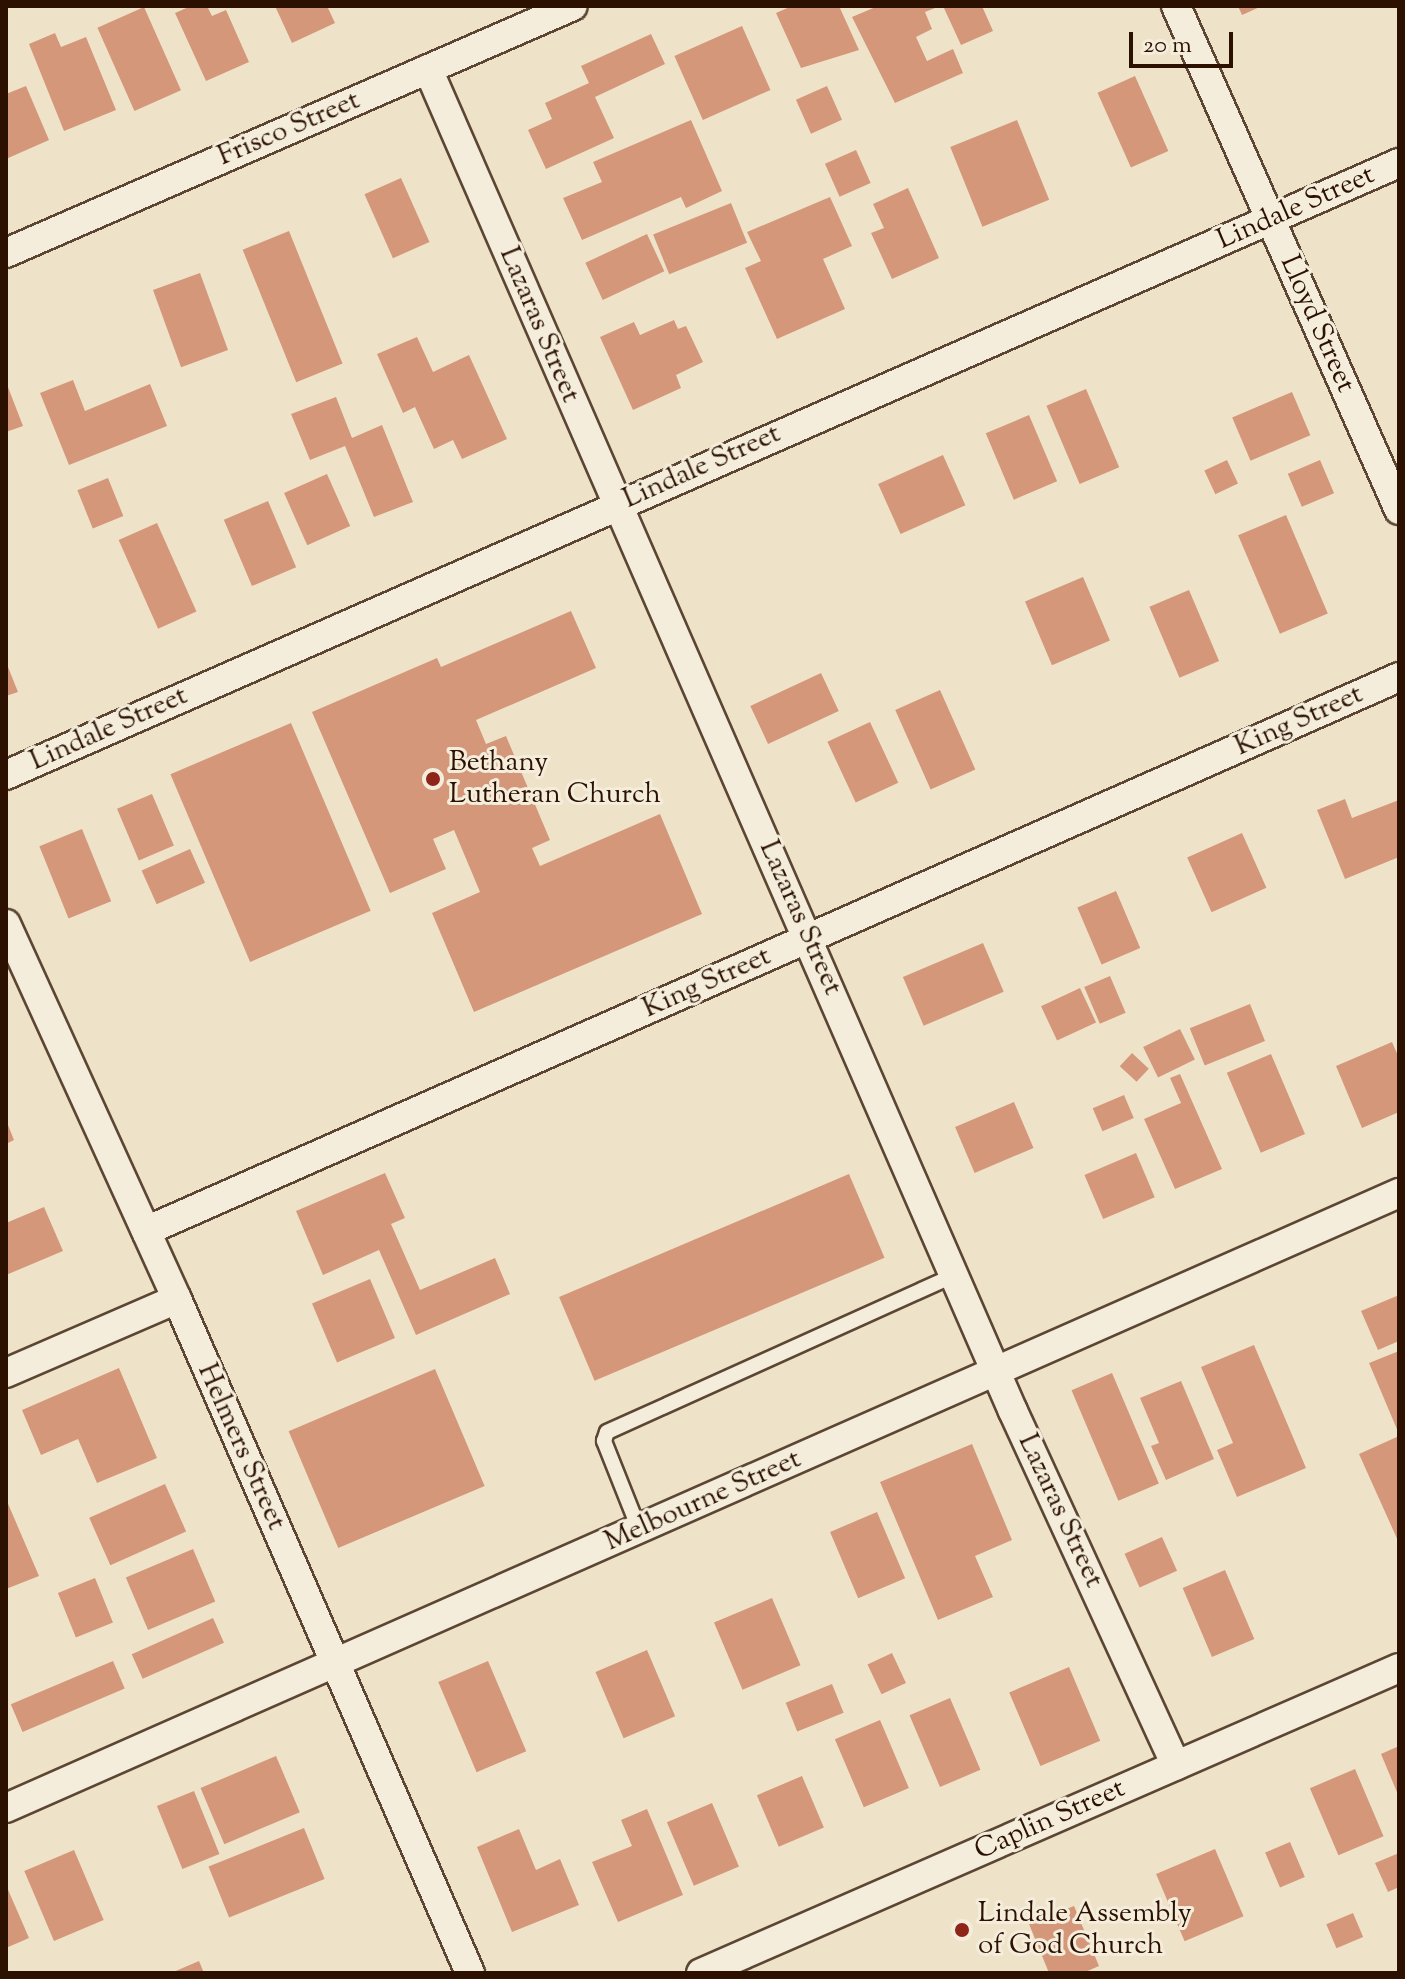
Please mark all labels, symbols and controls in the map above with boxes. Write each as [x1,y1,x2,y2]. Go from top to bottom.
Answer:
scale bar [1133,16,1237,66]
text: 20 m [1143,29,1192,63]
street label: Frisco Street [213,84,365,174]
street label: Lindale Street [1212,158,1380,258]
street label: Lazaras Street [491,242,587,408]
street label: Lloyd Street [1272,250,1362,398]
street label: Lindale Street [618,417,786,517]
street label: King Street [1230,678,1368,764]
street label: Lindale Street [25,679,193,779]
place label: Bethany Lutheran Church [449,746,661,812]
marker: Bethany Lutheran Church [424,770,442,788]
street label: Lazaras Street [751,836,849,1000]
street label: King Street [638,940,776,1026]
street label: Helmers Street [189,1359,293,1535]
street label: Lazaras Street [1010,1429,1110,1593]
street label: Melbourne Street [600,1443,806,1559]
street label: Caplin Street [970,1772,1130,1868]
place label: Lindale Assembly of God Church [978,1897,1192,1963]
marker: Lindale Assembly of God Church [953,1921,971,1939]

